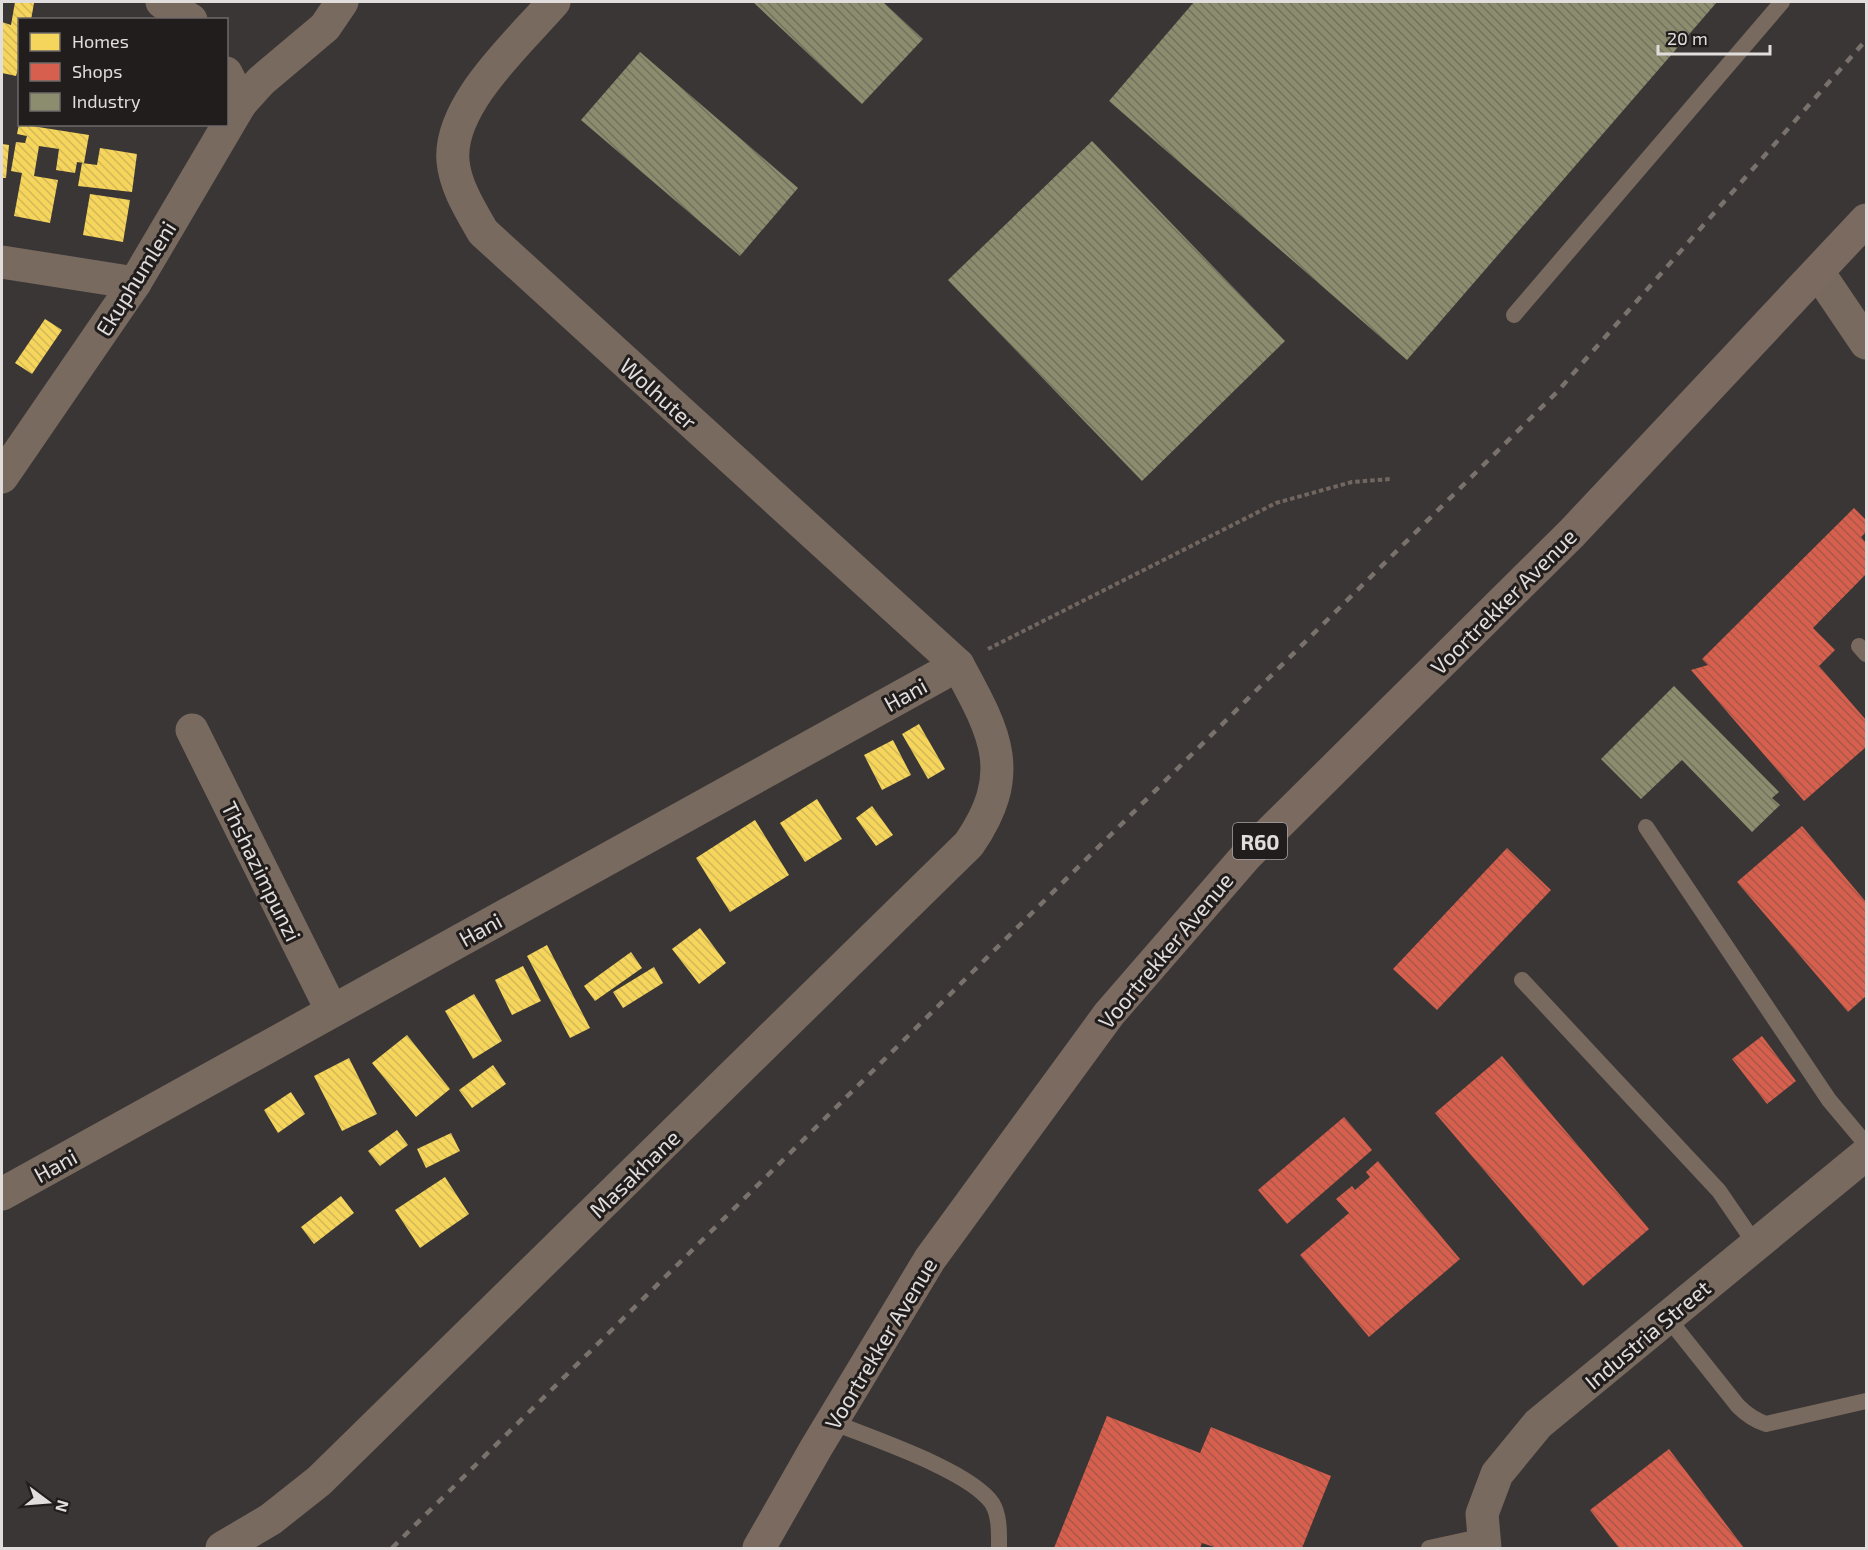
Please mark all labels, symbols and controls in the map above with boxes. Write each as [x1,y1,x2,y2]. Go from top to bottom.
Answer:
legend [18,18,228,126]
scale bar [1658,18,1770,56]
text: 20 m [1667,27,1708,49]
text: Homes [72,30,129,52]
text: Shops [72,60,122,82]
text: Industry [72,90,141,112]
street label: Ekuphumleni [90,216,180,340]
street label: Wolhuter [615,352,703,434]
street label: Voortrekker Avenue [1425,523,1581,679]
street label: Hani [879,672,931,716]
street label: Thshazimpunzi [217,797,307,945]
road number: R60 [1233,823,1287,859]
street label: Voortrekker Avenue [1092,867,1238,1033]
street label: Hani [454,907,506,951]
street label: Masakhane [584,1124,684,1222]
street label: Hani [29,1143,81,1187]
street label: Voortrekker Avenue [819,1253,941,1433]
street label: Industria Street [1579,1274,1715,1394]
north arrow [18,1472,78,1532]
text: N [52,1498,74,1514]

